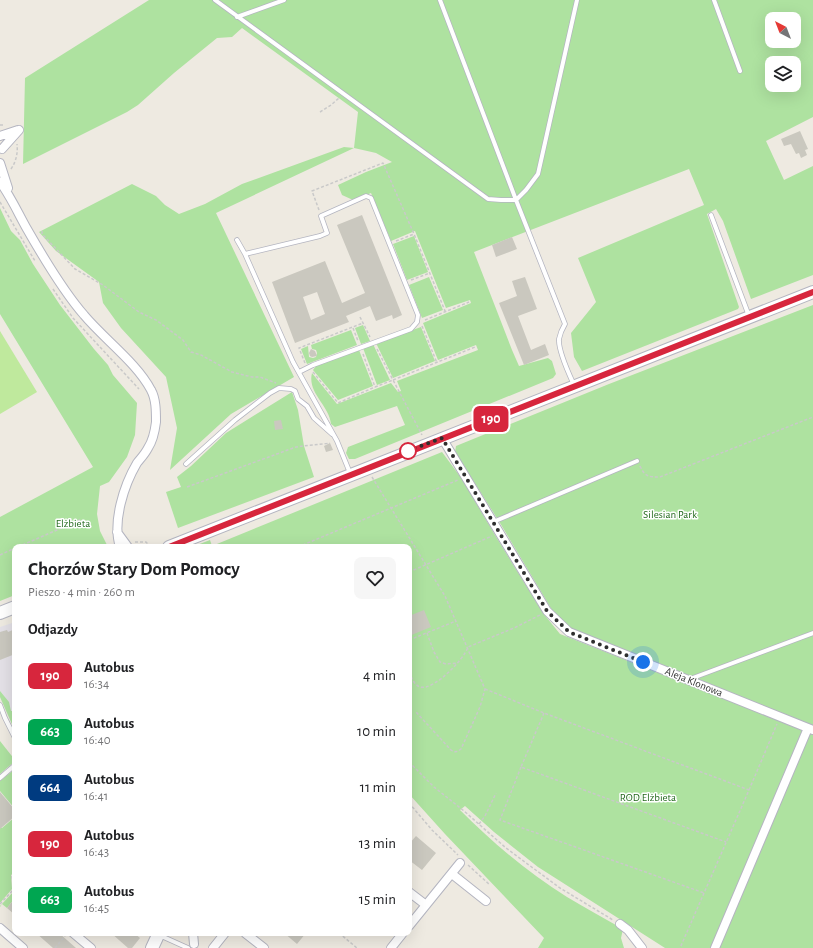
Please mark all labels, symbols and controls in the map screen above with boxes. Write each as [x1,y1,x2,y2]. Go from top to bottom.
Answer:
north arrow [765,12,801,48]
map controls [765,12,801,92]
button: layers [765,56,801,92]
line badge: 190 [468,406,514,432]
text: 190 [481,412,501,426]
unlabelled marker [399,442,417,460]
park label: Silesian Park [643,509,697,520]
park label: Elżbieta [56,518,90,529]
button: heart [354,557,396,599]
text: Chorzów Stary Dom Pomocy [28,560,240,579]
text: Pieszo · 4 min · 260 m [28,586,135,599]
text: Odjazdy [28,622,78,637]
your location [633,652,653,672]
text: Autobus [84,660,134,675]
street label: Aleja Klonowa [664,665,724,699]
text: 4 min [363,668,396,683]
text: 190 [40,669,60,683]
text: 16:34 [84,678,109,691]
text: Autobus [84,716,134,731]
text: 10 min [357,724,396,739]
text: 663 [40,725,60,739]
text: 16:40 [84,734,111,747]
text: Autobus [84,772,134,787]
text: 11 min [360,780,396,795]
text: 664 [40,781,60,795]
text: 16:41 [84,790,108,803]
park label: ROD Elżbieta [620,792,676,803]
text: Autobus [84,828,134,843]
text: 13 min [359,836,396,851]
text: 190 [40,837,60,851]
text: 16:43 [84,846,109,859]
text: Autobus [84,884,134,899]
text: 15 min [359,892,396,907]
text: 663 [40,893,60,907]
text: 16:45 [84,902,109,915]

